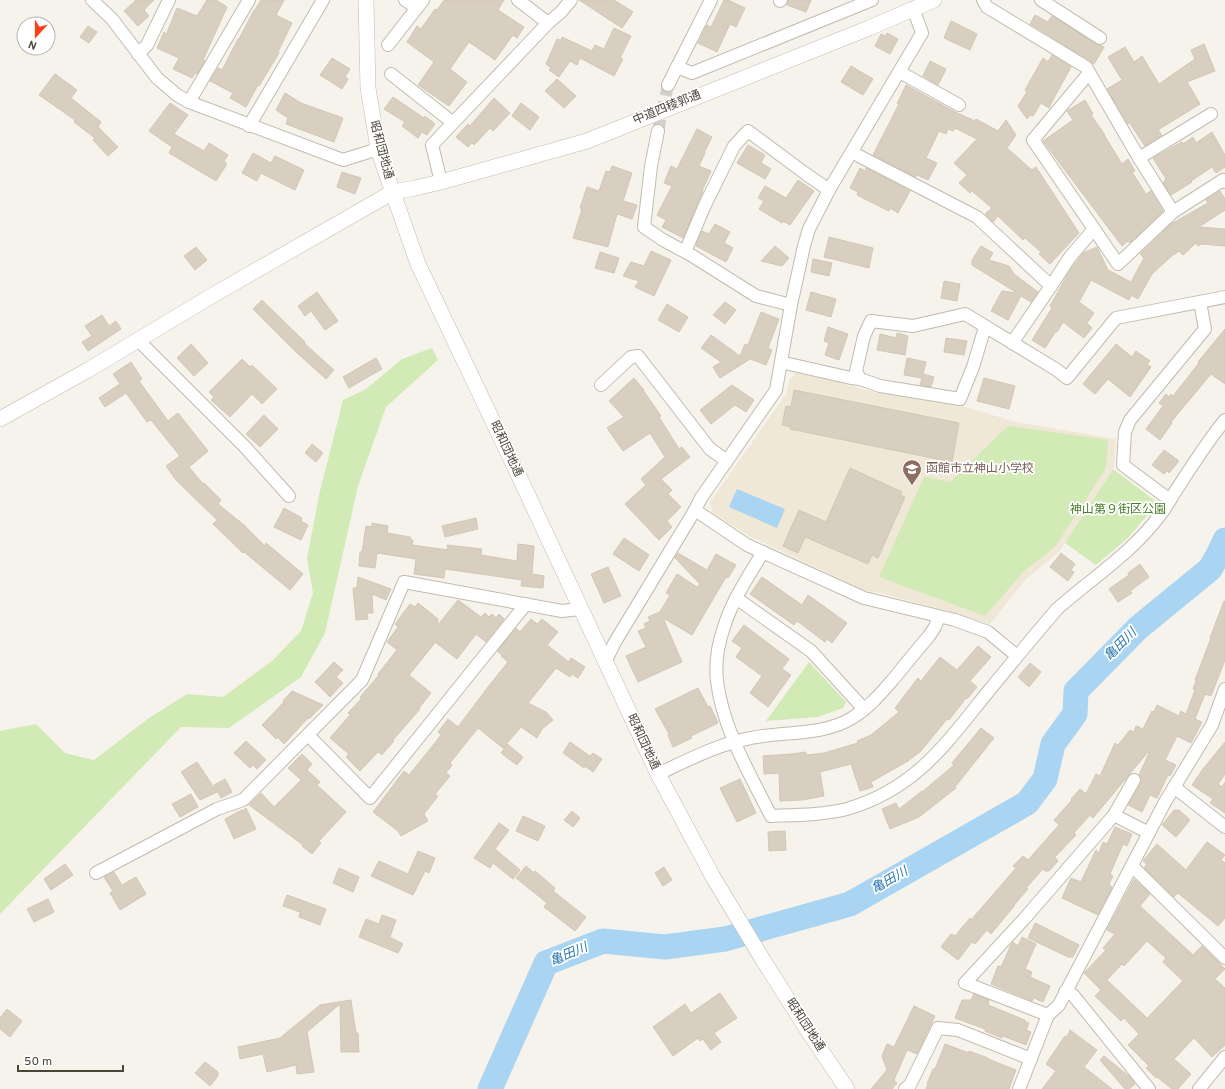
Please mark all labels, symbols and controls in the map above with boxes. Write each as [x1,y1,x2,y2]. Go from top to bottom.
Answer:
north arrow [16,16,56,56]
text: N [27,36,39,52]
street label: 中道四稜郭通 [631,87,703,129]
street label: 昭和団地通 [366,119,396,181]
street label: 昭和団地通 [486,418,526,480]
school or university icon: 函館市立神山小学校 [901,458,923,486]
place label: 函館市立神山小学校 [926,461,1034,477]
park label: 神山第９街区公園 [1070,502,1166,518]
water label: 亀田川 [1102,624,1142,664]
street label: 昭和団地通 [623,711,663,773]
water label: 亀田川 [869,863,913,898]
water label: 亀田川 [548,939,592,970]
street label: 昭和団地通 [782,995,828,1055]
scale bar [18,1047,123,1073]
text: 50 m [24,1054,52,1070]

